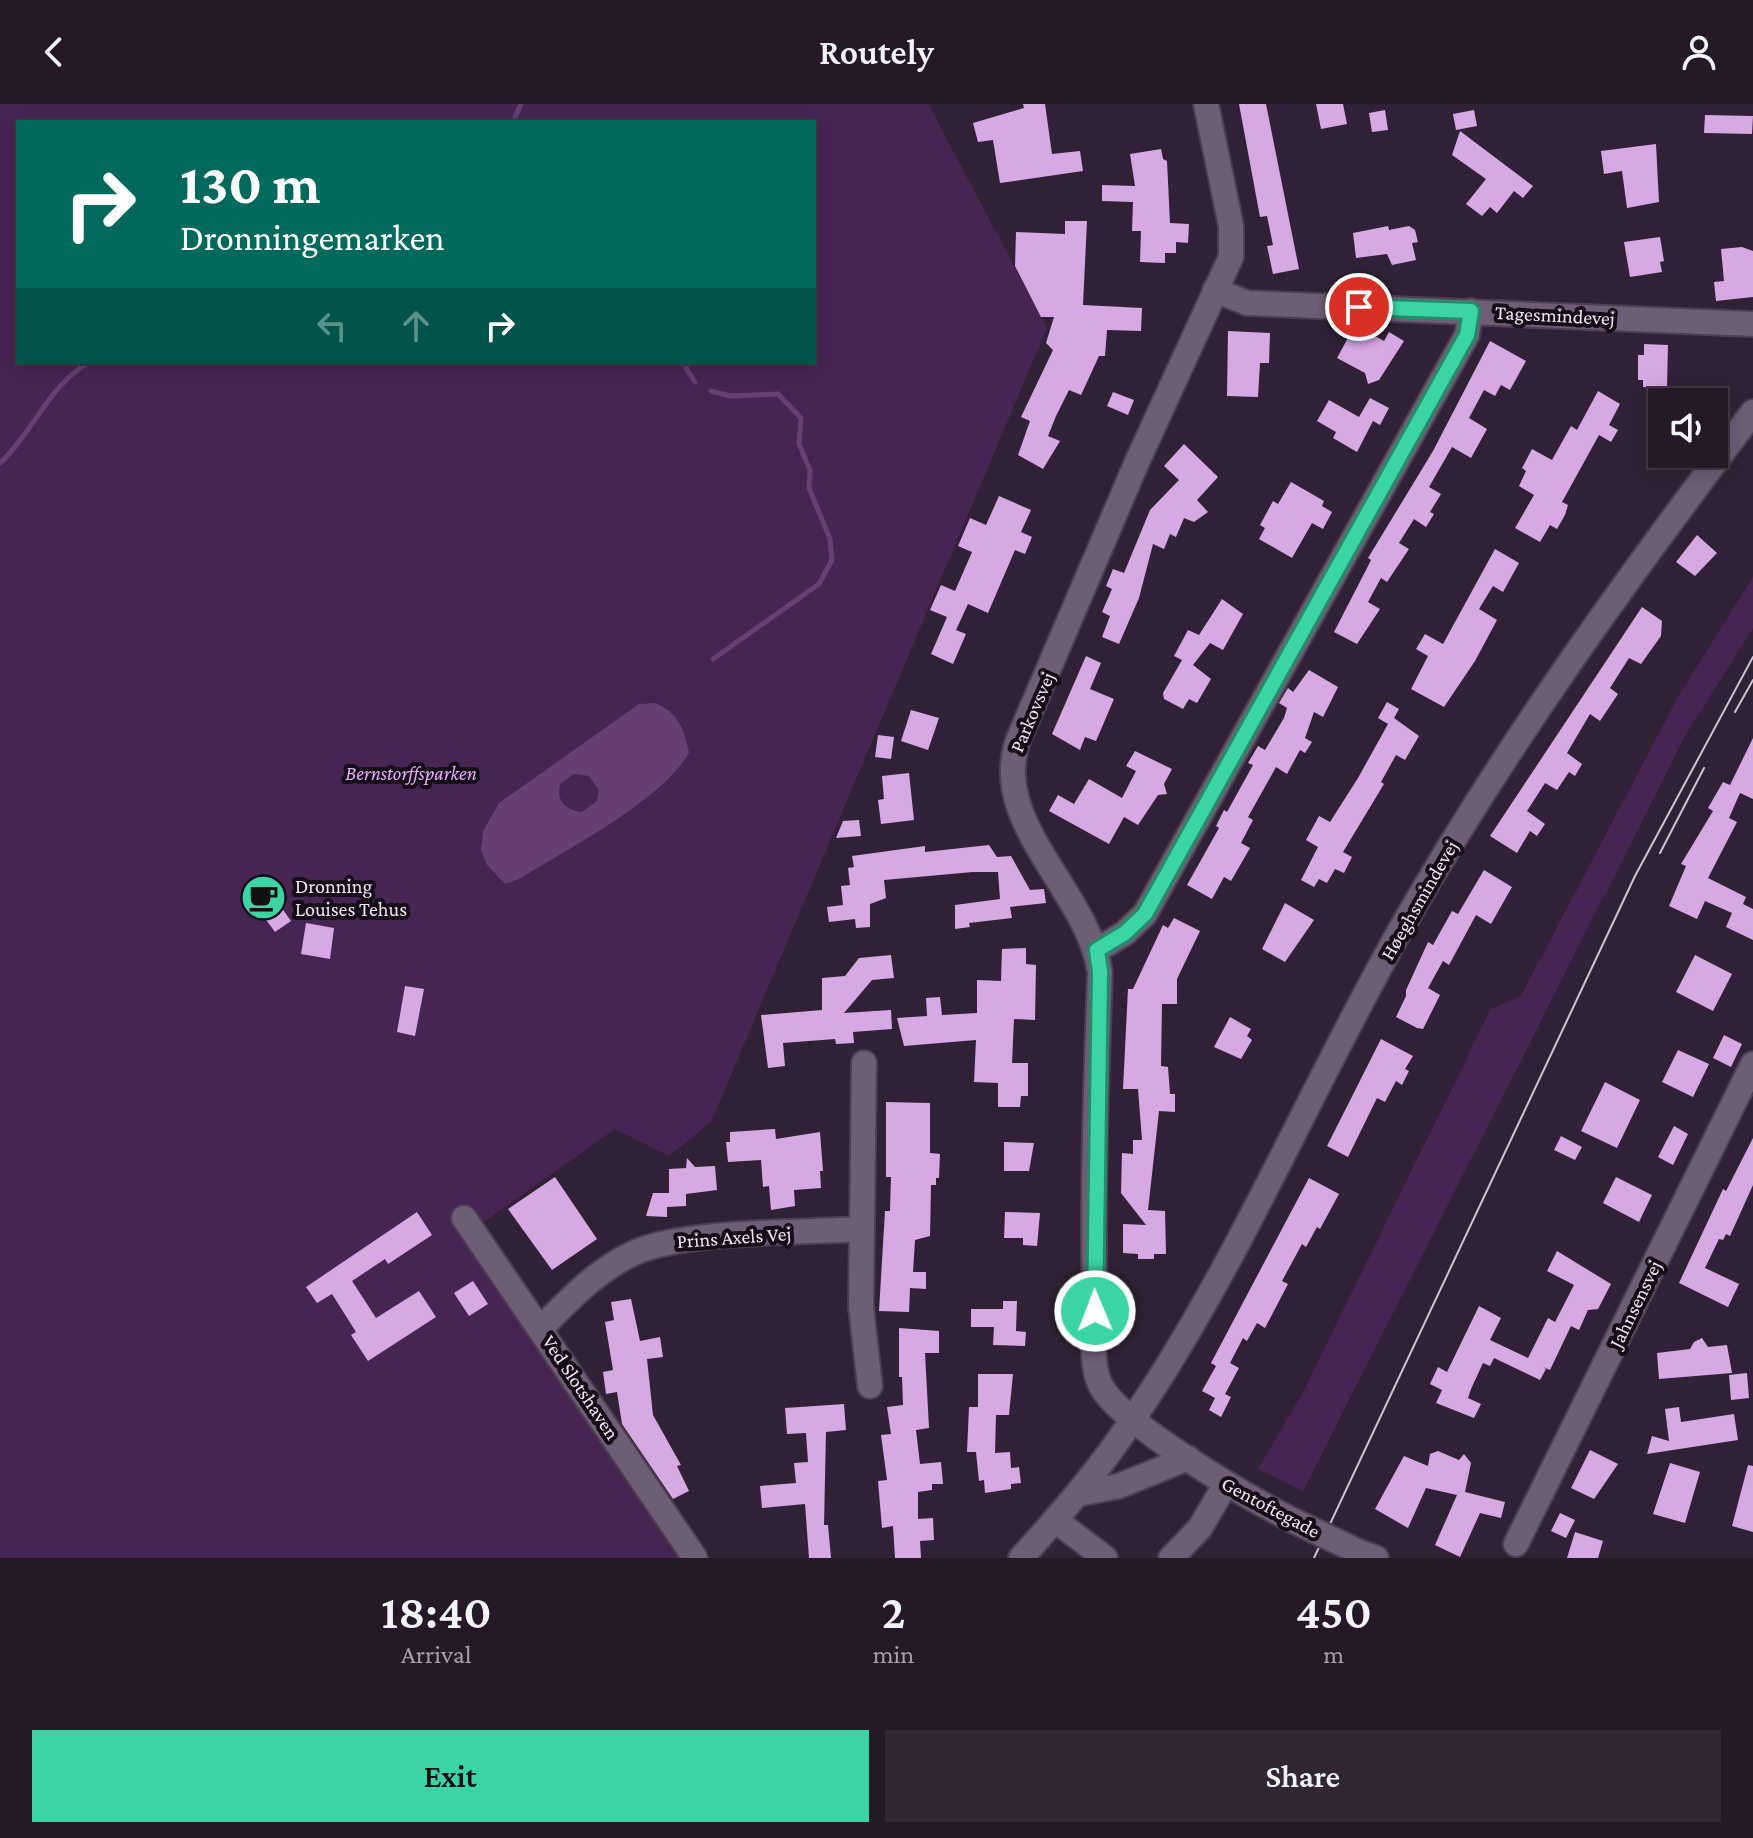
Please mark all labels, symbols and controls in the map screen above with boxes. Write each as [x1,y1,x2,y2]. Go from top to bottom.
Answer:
icon: back [32,30,76,74]
icon: person [1677,30,1721,74]
text: Routely [819,32,934,72]
icon: right [48,152,152,256]
text: 130 m [180,153,321,215]
text: Dronningemarken [180,218,445,258]
pin [1325,273,1393,341]
icon: arrive [1337,285,1381,329]
street label: Tagesmindevej [1495,301,1615,330]
icon: left [310,304,354,348]
icon: ahead [394,304,438,348]
icon: right [478,304,522,348]
map controls [1648,388,1728,468]
button: sound [1648,388,1728,468]
street label: Parkovsvej [1005,669,1060,756]
park label: Bernstorffsparken [345,762,477,785]
street label: Høeghsmindevej [1376,836,1463,964]
cafe icon: Dronning Louises Tehus [240,873,288,921]
place label: Dronning Louises Tehus [295,875,407,920]
street label: Prins Axels Vej [676,1222,792,1253]
street label: Jahnsensvej [1604,1257,1667,1354]
position arrow [1053,1269,1137,1353]
street label: Ved Slotshaven [538,1331,624,1443]
street label: Gentoftegade [1218,1472,1324,1543]
text: 18:40 [381,1585,492,1638]
text: 2 [882,1585,905,1638]
text: 450 [1295,1585,1372,1638]
text: Arrival [401,1640,472,1669]
text: min [873,1640,914,1669]
text: m [1323,1640,1344,1669]
button: Exit [32,1730,869,1822]
button: Share [885,1730,1721,1822]

